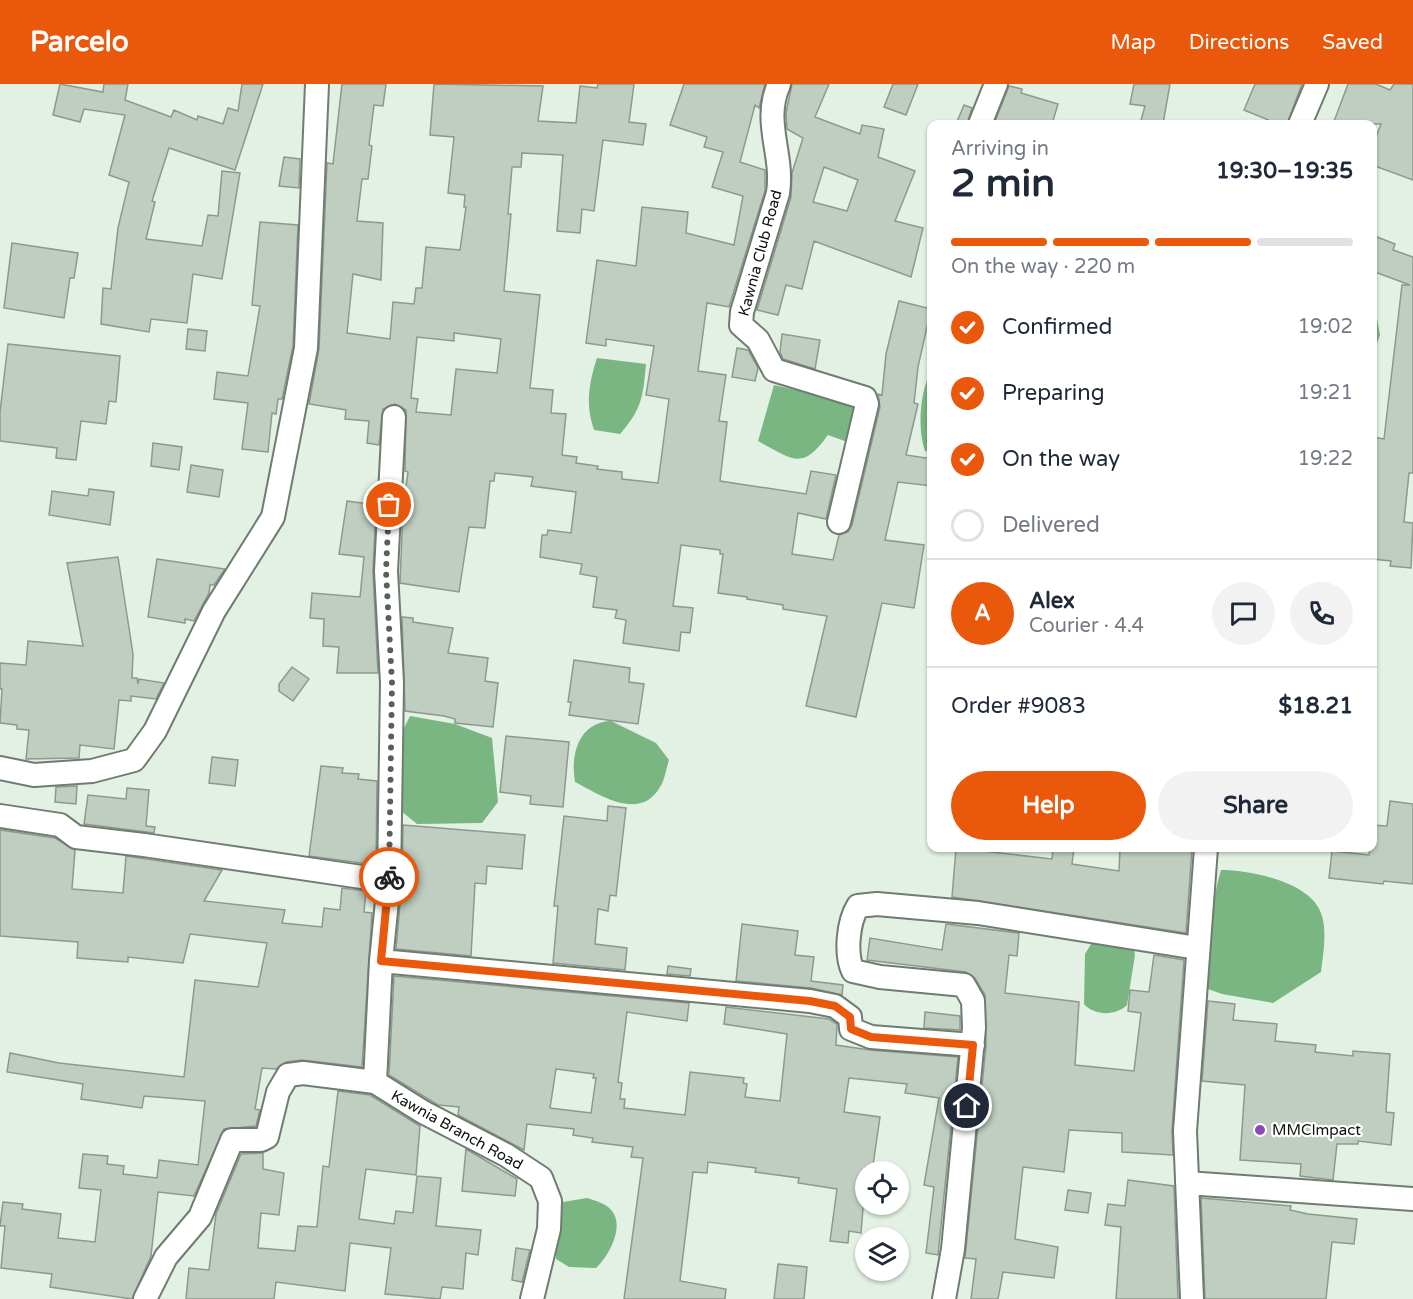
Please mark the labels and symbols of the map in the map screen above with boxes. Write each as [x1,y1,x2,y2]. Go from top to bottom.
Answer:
street label: Kawnia Club Road [735,188,785,318]
pin [363,479,414,530]
courier [359,847,419,907]
pin [941,1080,992,1131]
street label: Kawnia Branch Road [388,1086,526,1174]
place label: MMCImpact [1272,1121,1361,1139]
marker: MMCImpact [1253,1123,1267,1137]

